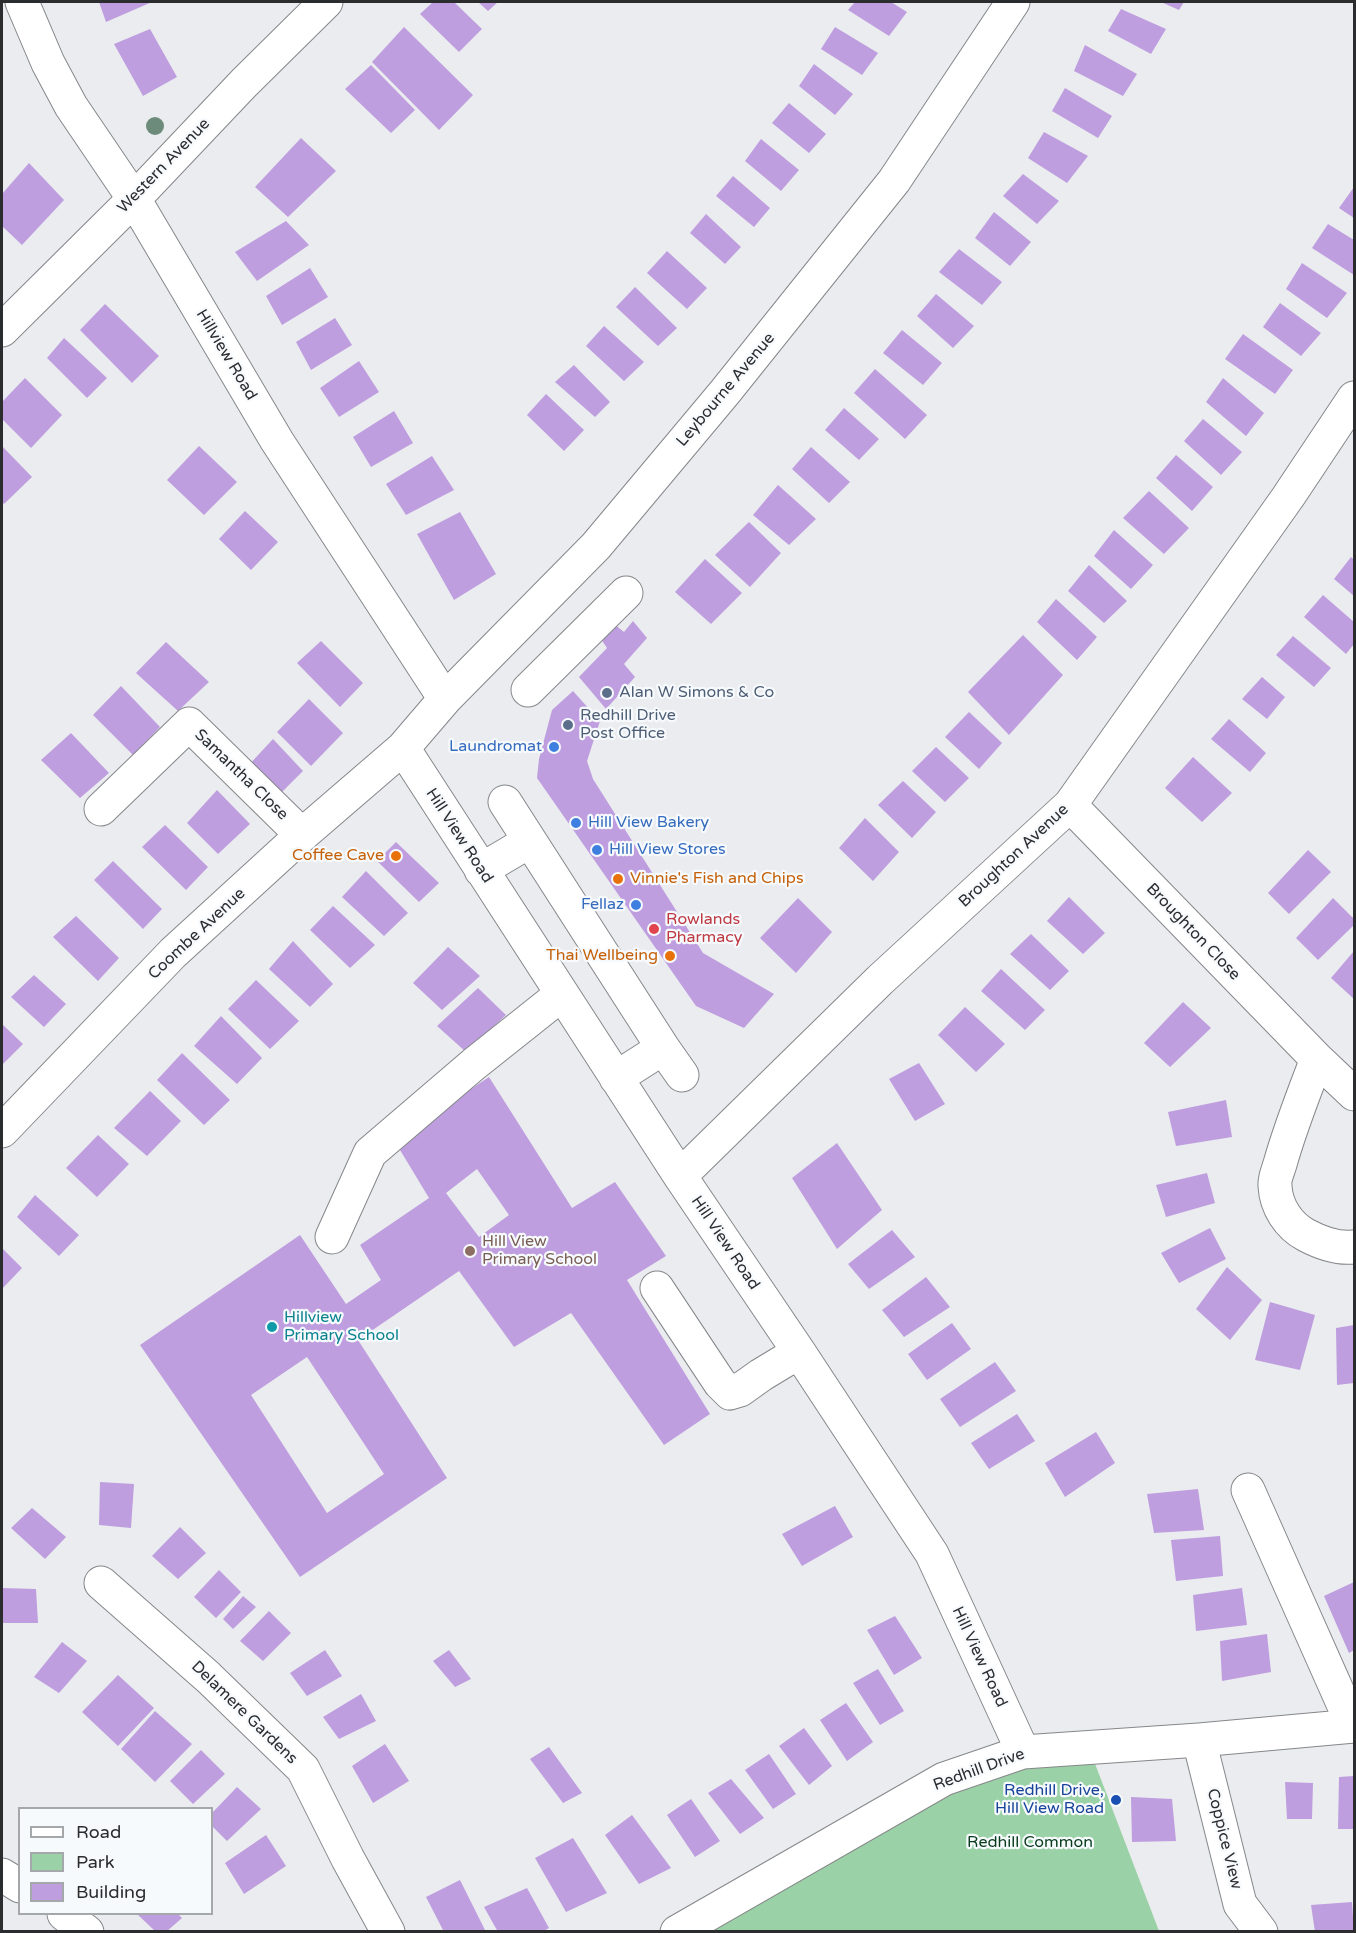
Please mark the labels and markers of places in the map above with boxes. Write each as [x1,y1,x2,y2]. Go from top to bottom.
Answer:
place label: Alan W Simons & Co [619,683,774,703]
marker: Alan W Simons & Co [600,686,614,700]
place label: Redhill Drive Post Office [580,706,676,744]
marker: Redhill Drive Post Office [561,718,575,732]
place label: Laundromat [449,737,542,757]
marker: Laundromat [547,740,561,754]
place label: Hill View Bakery [588,813,709,833]
marker: Hill View Bakery [569,816,583,830]
place label: Hill View Stores [609,840,726,860]
marker: Hill View Stores [590,843,604,857]
place label: Coffee Cave [292,846,384,866]
marker: Coffee Cave [389,849,403,863]
place label: Vinnie's Fish and Chips [630,869,804,889]
marker: Vinnie's Fish and Chips [611,872,625,886]
place label: Fellaz [581,895,624,915]
marker: Fellaz [629,898,643,912]
place label: Rowlands Pharmacy [666,910,742,948]
marker: Rowlands Pharmacy [647,922,661,936]
place label: Thai Wellbeing [546,946,658,966]
marker: Thai Wellbeing [663,949,677,963]
place label: Hill View Primary School [482,1232,597,1270]
marker: Hill View Primary School [463,1244,477,1258]
place label: Hillview Primary School [284,1308,399,1346]
marker: Hillview Primary School [265,1320,279,1334]
place label: Redhill Drive, Hill View Road [995,1781,1104,1819]
marker: Redhill Drive, Hill View Road [1109,1793,1123,1807]

